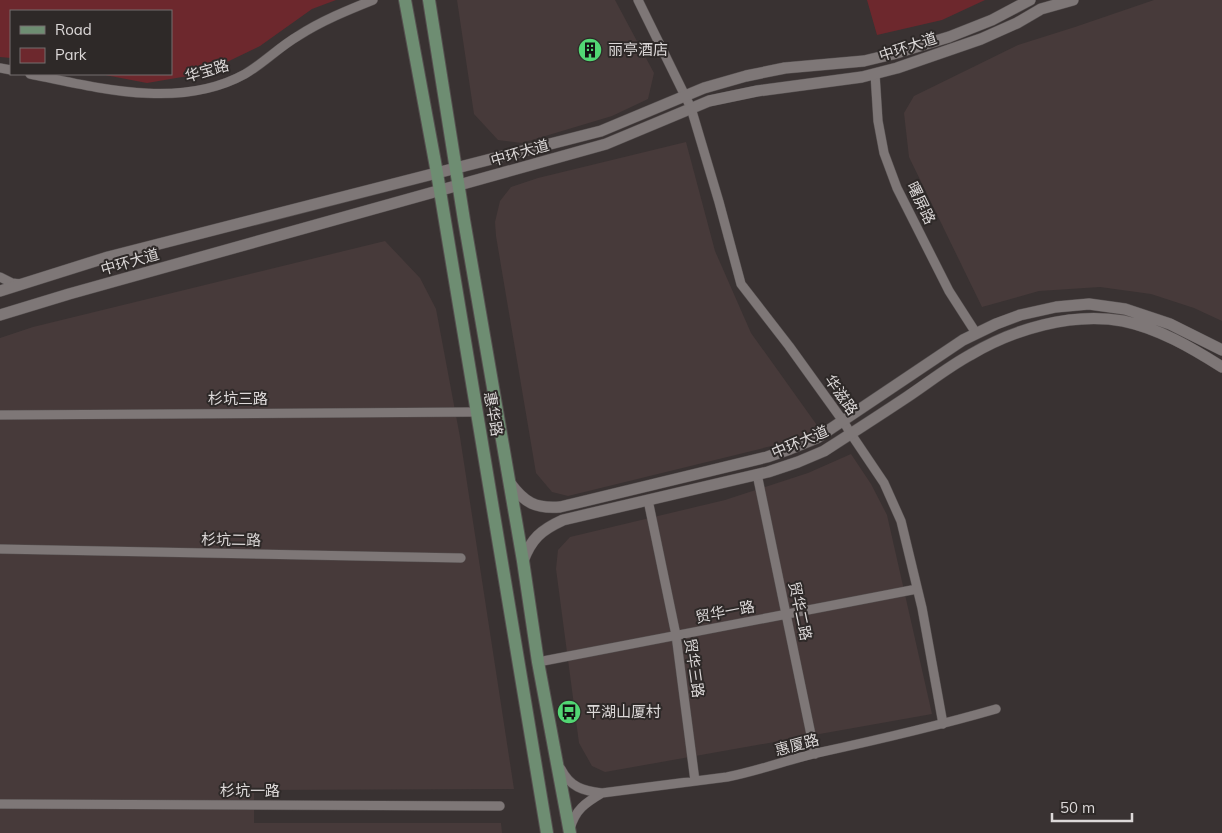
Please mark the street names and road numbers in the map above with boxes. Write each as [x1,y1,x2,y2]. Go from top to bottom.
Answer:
street label: 中环大道 [876,28,939,65]
street label: 华宝路 [183,55,231,86]
street label: 中环大道 [488,135,551,170]
street label: 曙屏路 [903,178,940,227]
street label: 中环大道 [98,244,161,279]
street label: 华滋路 [821,371,862,419]
street label: 杉坑三路 [208,389,268,408]
street label: 惠华路 [480,390,507,438]
street label: 中环大道 [768,421,831,462]
street label: 杉坑二路 [201,529,261,550]
street label: 贸华二路 [785,580,816,642]
street label: 贸华一路 [694,596,756,627]
street label: 贸华三路 [681,637,708,699]
street label: 惠厦路 [773,730,821,760]
street label: 杉坑一路 [220,781,280,800]

